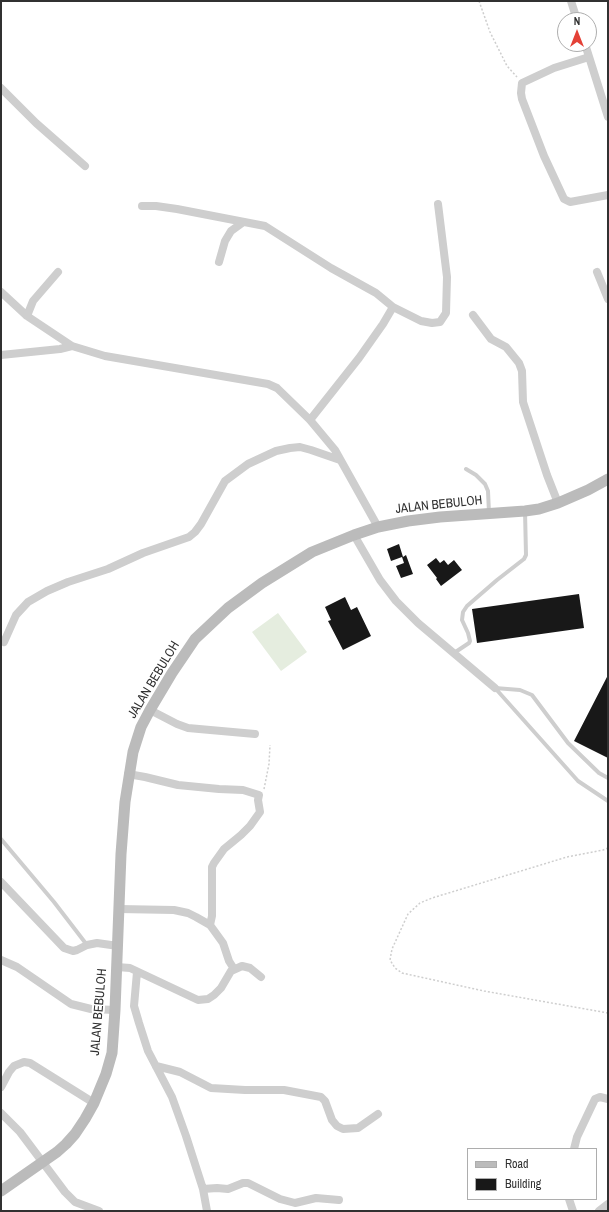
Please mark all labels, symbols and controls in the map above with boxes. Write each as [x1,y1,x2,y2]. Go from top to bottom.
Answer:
north arrow [557,12,597,52]
text: N [574,14,580,28]
street label: JALAN BEBULOH [395,493,483,517]
street label: JALAN BEBULOH [125,639,183,721]
street label: JALAN BEBULOH [87,968,111,1056]
legend [467,1148,597,1200]
text: Road [505,1156,529,1172]
text: Building [505,1176,541,1192]

